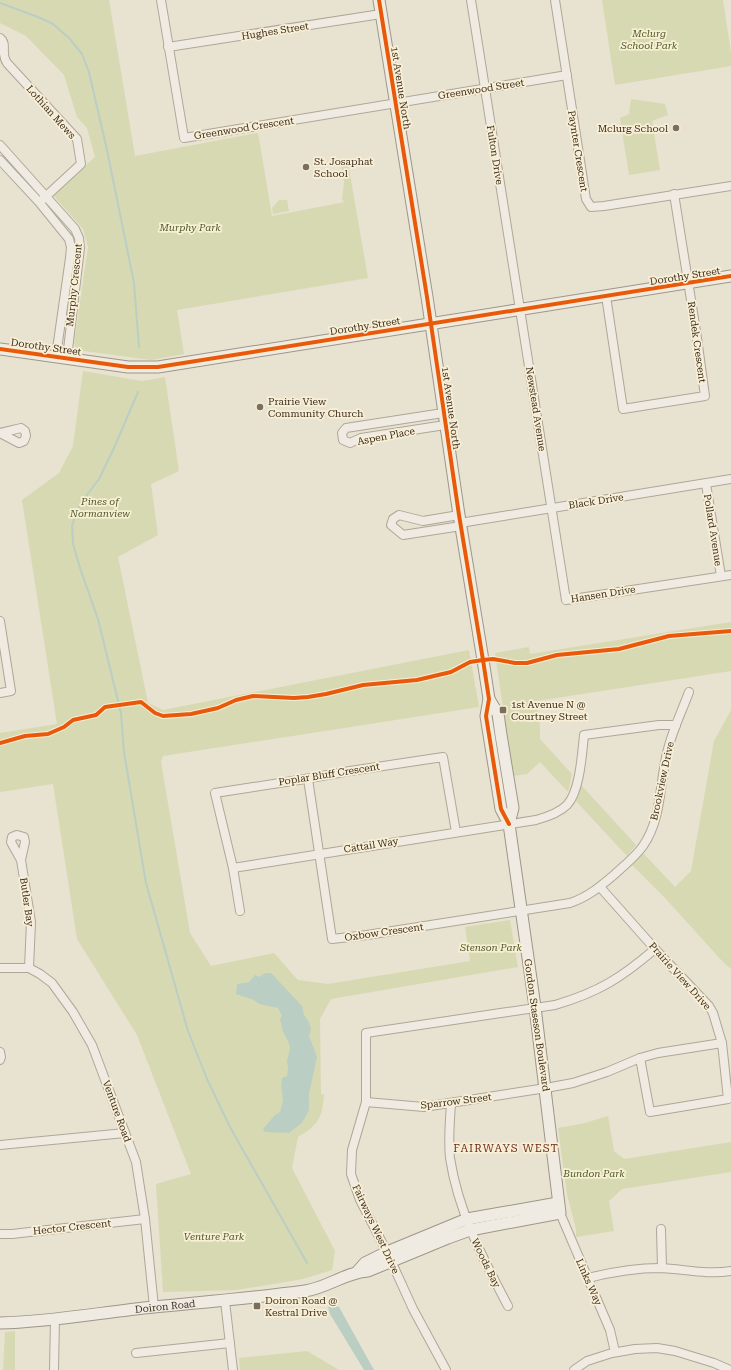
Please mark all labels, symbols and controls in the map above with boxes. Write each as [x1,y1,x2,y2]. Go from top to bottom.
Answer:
street label: Hughes Street [240,20,310,42]
park label: Mclurg School Park [620,28,678,51]
street label: 1st Avenue North [389,46,413,131]
street label: Greenwood Street [437,77,525,101]
street label: Lothian Mews [24,83,78,141]
street label: Paynter Crescent [566,110,590,193]
street label: Greenwood Crescent [193,115,295,141]
place label: Mclurg School [598,123,668,134]
marker: Mclurg School [671,123,681,133]
street label: Fulton Drive [485,124,505,186]
place label: St. Josaphat School [314,156,373,179]
marker: St. Josaphat School [301,162,311,172]
park label: Murphy Park [158,222,221,233]
street label: Murphy Crescent [64,242,84,327]
street label: Dorothy Street [649,265,721,287]
street label: Rendek Crescent [686,301,708,384]
street label: Dorothy Street [329,315,401,337]
street label: Dorothy Street [10,337,82,357]
street label: 1st Avenue North [440,366,462,451]
street label: Newstead Avenue [524,366,548,453]
place label: Prairie View Community Church [268,396,364,419]
marker: Prairie View Community Church [255,402,265,412]
street label: Aspen Place [356,425,416,447]
street label: Black Drive [568,491,625,511]
street label: Pollard Avenue [702,493,724,567]
park label: Pines of Normanview [69,496,130,519]
street label: Hansen Drive [570,583,637,605]
place label: 1st Avenue N @ Courtney Street [511,699,588,722]
marker: 1st Avenue N @ Courtney Street [498,705,508,715]
street label: Brookview Drive [648,740,676,822]
street label: Poplar Bluff Crescent [278,761,381,787]
street label: Cattail Way [343,835,399,855]
street label: Butler Bay [18,877,36,927]
street label: Oxbow Crescent [344,921,424,943]
street label: Prairie View Drive [647,940,713,1012]
park label: Stenson Park [459,942,523,953]
street label: Gordon Staseson Boulevard [522,958,552,1093]
street label: Venture Road [101,1079,133,1144]
street label: Sparrow Street [420,1091,492,1111]
district label: FAIRWAYS WEST [453,1142,559,1155]
park label: Bundon Park [562,1168,625,1179]
street label: Fairways West Drive [350,1183,402,1276]
street label: Hector Crescent [32,1217,112,1237]
park label: Venture Park [184,1231,245,1242]
street label: Woods Bay [469,1237,503,1289]
street label: Links Way [574,1257,604,1307]
place label: Doiron Road @ Kestral Drive [265,1295,338,1318]
street label: Doiron Road [134,1297,196,1315]
marker: Doiron Road @ Kestral Drive [252,1301,262,1311]

